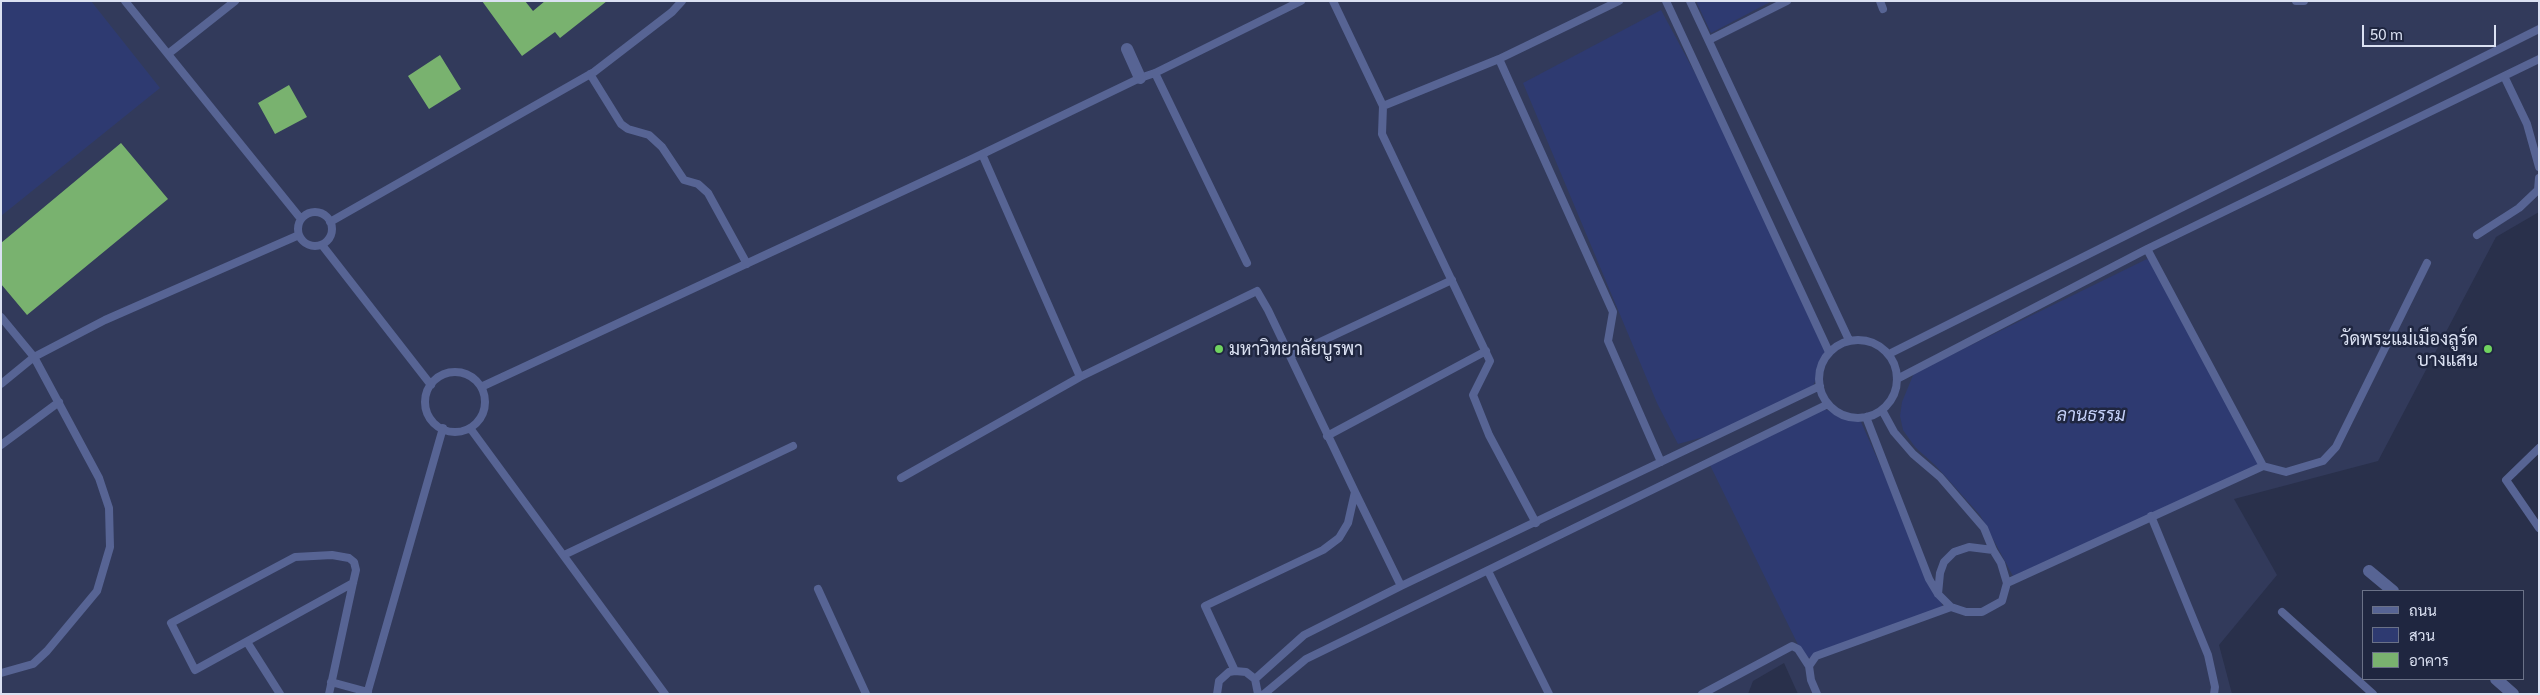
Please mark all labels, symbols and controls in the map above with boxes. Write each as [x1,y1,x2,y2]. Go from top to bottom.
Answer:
scale bar [2365,15,2499,47]
text: 50 m [2370,24,2403,43]
place label: วัดพระแม่เมืองลูร์ด บางแสน [2340,328,2478,370]
place label: มหาวิทยาลัยบูรพา [1229,338,1363,360]
marker: มหาวิทยาลัยบูรพา [1213,343,1225,355]
marker: วัดพระแม่เมืองลูร์ด บางแสน [2482,343,2494,355]
park label: ลานธรรม [2057,404,2125,426]
legend [2362,590,2525,680]
text: ถนน [2409,600,2437,619]
text: สวน [2409,625,2435,644]
text: อาคาร [2409,650,2449,669]

